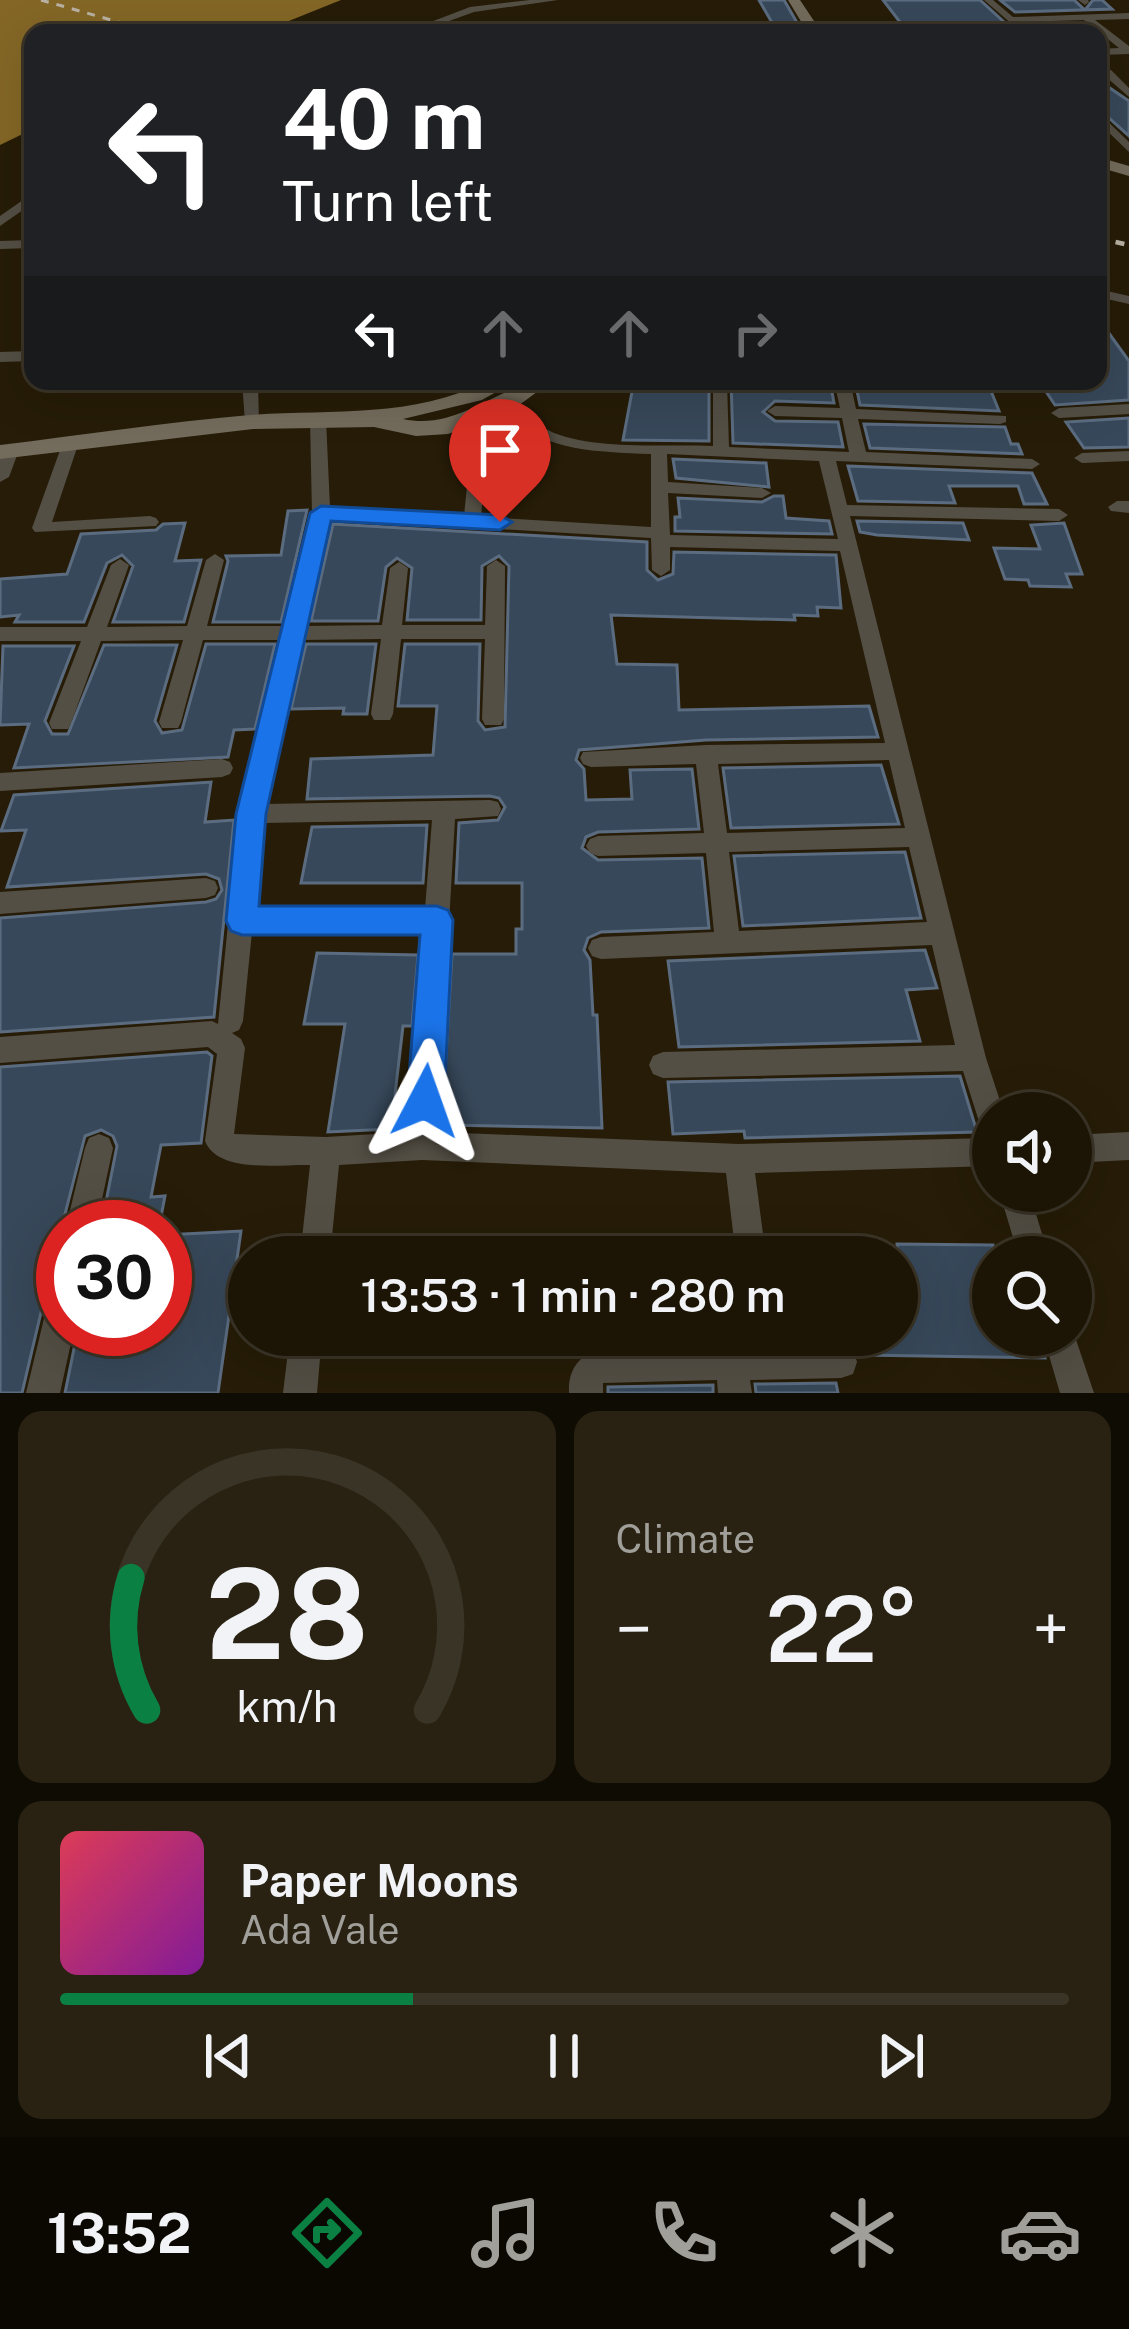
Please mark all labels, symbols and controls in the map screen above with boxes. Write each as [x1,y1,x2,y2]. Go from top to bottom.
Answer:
text: 40 m [282,69,485,168]
icon: left [84,72,240,228]
text: Turn left [282,170,493,233]
icon: left [344,300,410,366]
icon: ahead [470,300,536,366]
icon: ahead [596,300,662,366]
icon: right [722,300,788,366]
pin [449,399,551,522]
icon: arrive [467,417,533,483]
position arrow [362,1038,488,1164]
map controls [972,1092,1092,1356]
button: sound [972,1092,1092,1212]
speed limit sign: 30 [36,1200,192,1356]
button: search [972,1236,1092,1356]
text: 13:53 · 1 min · 280 m [361,1269,785,1322]
text: Climate [616,1516,755,1562]
text: 28 [205,1540,368,1687]
text: 22° [766,1576,919,1682]
text: − [616,1590,652,1668]
text: + [1032,1590,1069,1668]
text: km/h [236,1681,337,1732]
text: Paper Moons [240,1854,519,1907]
text: Ada Vale [240,1907,400,1953]
icon: previous [195,2023,261,2089]
icon: pause [531,2023,597,2089]
icon: next [868,2023,934,2089]
icon: directions [285,2191,369,2275]
icon: music [464,2191,548,2275]
icon: phone [642,2191,726,2275]
icon: climate [820,2191,904,2275]
icon: car [998,2191,1082,2275]
text: 13:52 [47,2202,191,2265]

